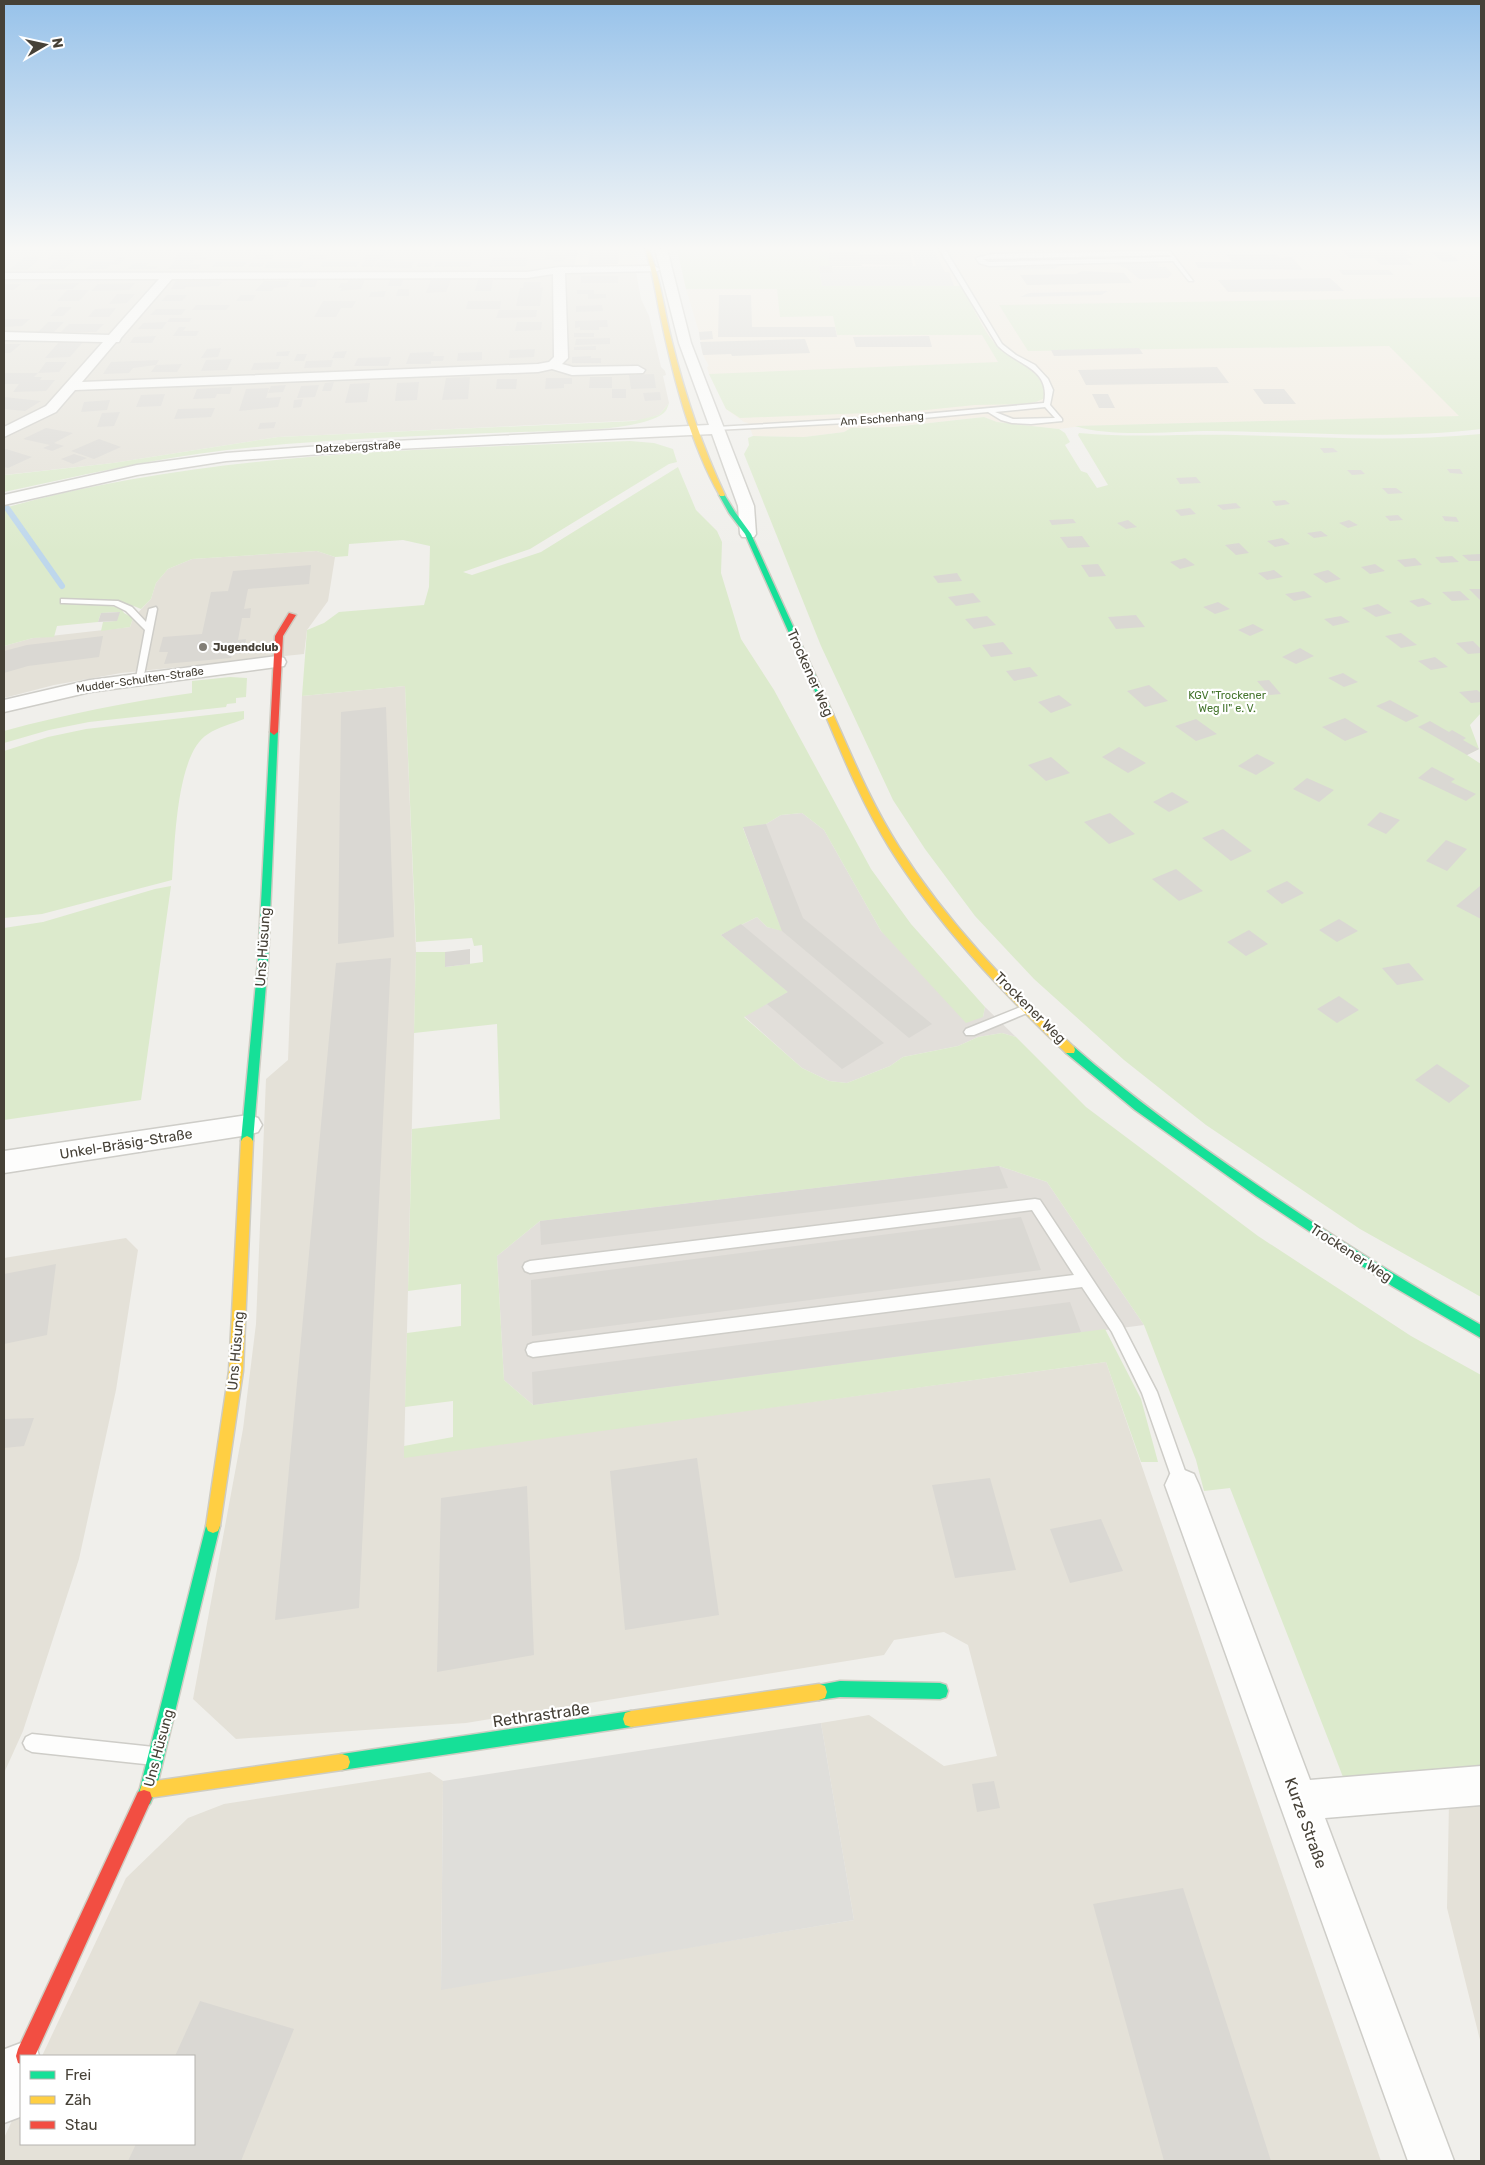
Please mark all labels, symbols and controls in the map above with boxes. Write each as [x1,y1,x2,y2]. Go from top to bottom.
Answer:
north arrow [20,20,70,70]
text: N [48,37,67,49]
street label: Am Eschenhang [840,410,924,428]
street label: Datzebergstraße [315,438,401,456]
street label: Trockener Weg [783,626,837,720]
marker: Jugendclub [197,641,209,653]
place label: Jugendclub [213,641,279,654]
street label: Mudder-Schulten-Straße [75,665,205,695]
park label: KGV "Trockener Weg II" e. V. [1188,689,1267,715]
street label: Uns Hüsung [252,907,274,987]
street label: Trockener Weg [991,969,1069,1047]
street label: Unkel-Bräsig-Straße [58,1125,194,1163]
street label: Trockener Weg [1307,1220,1395,1286]
street label: Uns Hüsung [224,1311,248,1391]
street label: Rethrastraße [491,1699,591,1731]
street label: Uns Hüsung [140,1707,178,1789]
street label: Kurze Straße [1281,1775,1331,1871]
legend [20,2055,195,2145]
text: Frei [65,2066,91,2084]
text: Zäh [65,2091,91,2109]
text: Stau [65,2116,98,2134]

